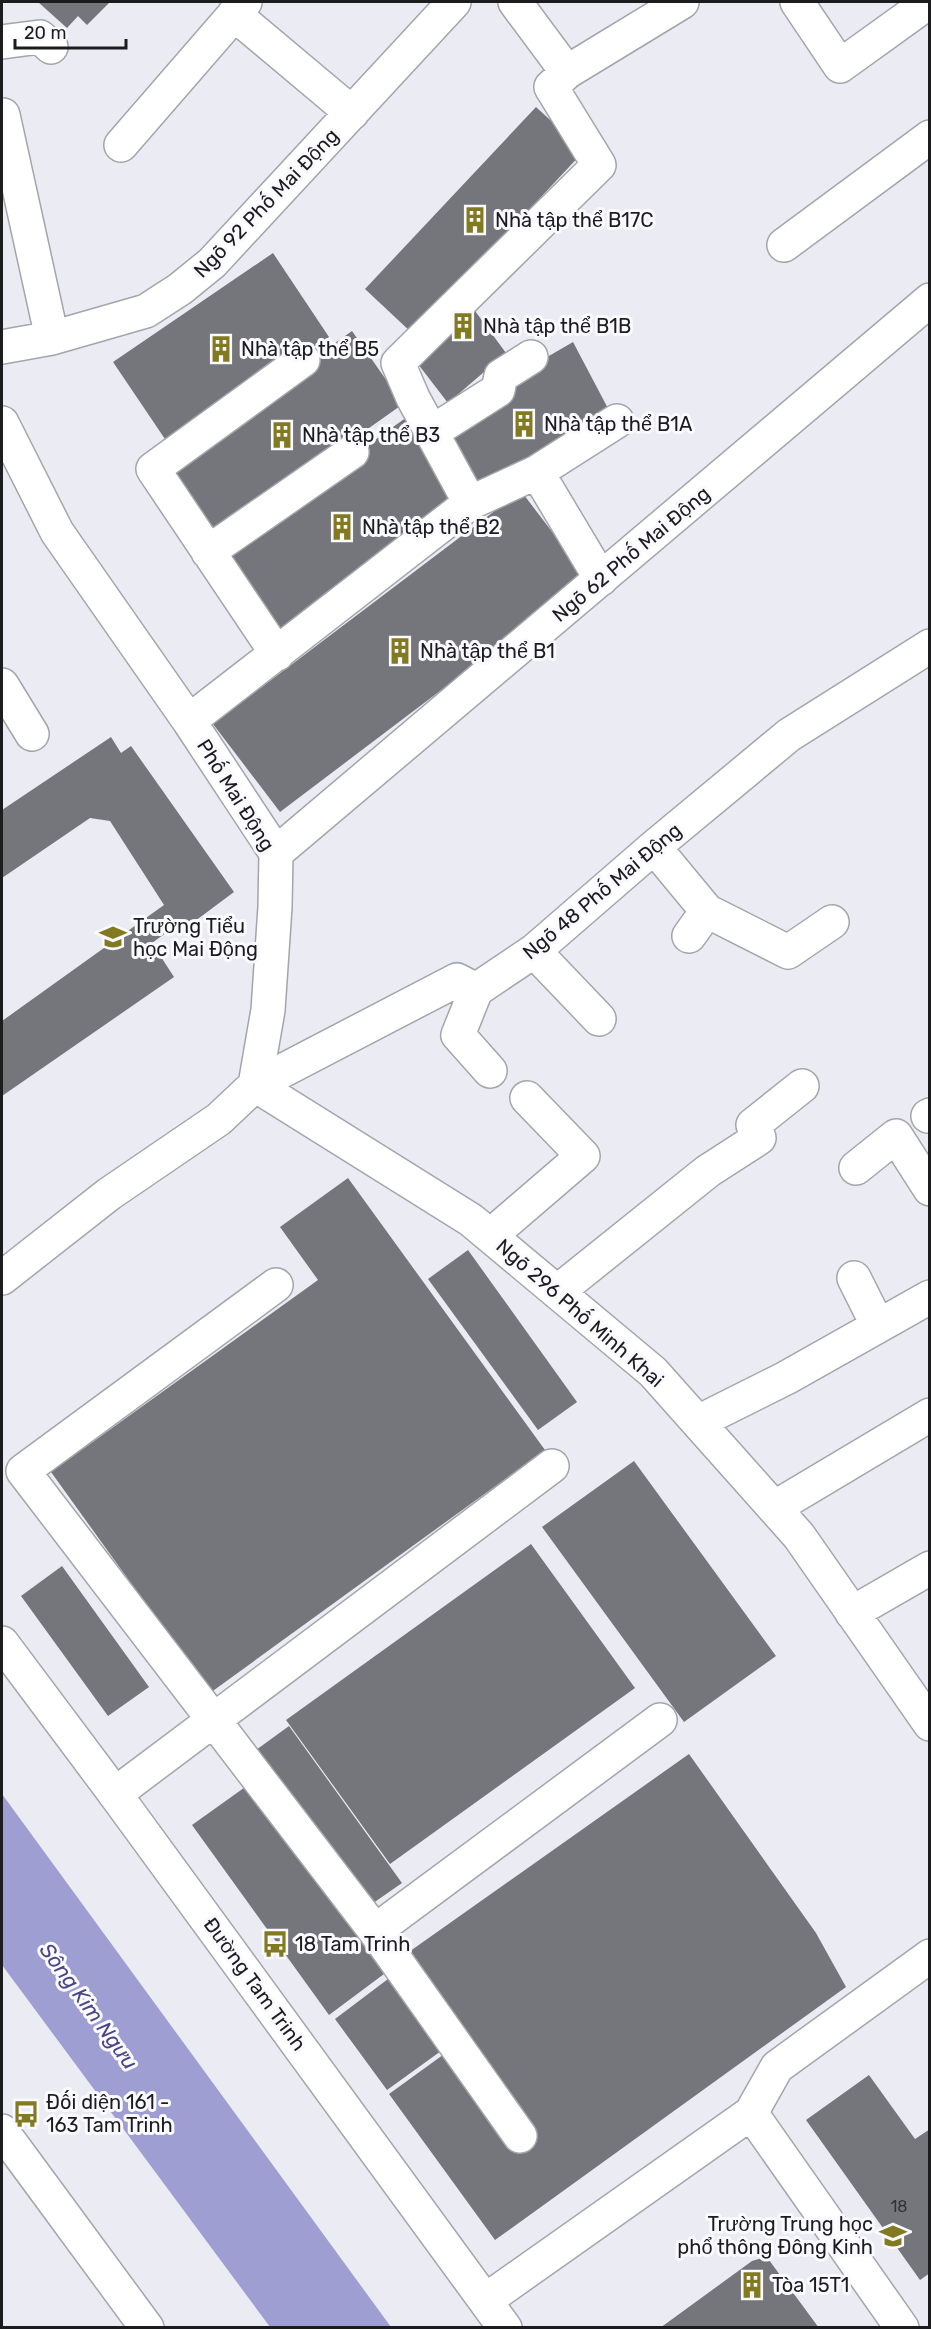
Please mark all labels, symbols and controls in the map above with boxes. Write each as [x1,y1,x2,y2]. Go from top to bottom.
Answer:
scale bar [15,12,126,50]
text: 20 m [24,22,66,44]
street label: Ngõ 92 Phố Mai Động [188,123,343,283]
building icon: Nhà tập thể B17C [460,205,490,235]
place label: Nhà tập thể B17C [495,208,653,232]
building icon: Nhà tập thể B1B [448,311,478,341]
place label: Nhà tập thể B1B [483,314,631,338]
building icon: Nhà tập thể B5 [206,334,236,364]
place label: Nhà tập thể B5 [241,337,379,361]
building icon: Nhà tập thể B1A [509,409,539,439]
place label: Nhà tập thể B1A [544,412,692,436]
building icon: Nhà tập thể B3 [267,420,297,450]
place label: Nhà tập thể B3 [302,423,440,447]
street label: Ngõ 62 Phố Mai Động [547,481,715,627]
building icon: Nhà tập thể B2 [327,512,357,542]
place label: Nhà tập thể B2 [362,515,500,539]
building icon: Nhà tập thể B1 [385,636,415,666]
place label: Nhà tập thể B1 [420,639,555,663]
street label: Phố Mai Động [192,735,280,855]
street label: Ngõ 48 Phố Mai Động [518,818,686,964]
place label: Trường Tiểu học Mai Động [133,914,258,961]
school or university icon: Trường Tiểu học Mai Động [98,922,128,952]
street label: Ngõ 296 Phố Minh Khai [491,1234,669,1392]
street label: Đường Tam Trinh [199,1913,311,2055]
bus stop icon: 18 Tam Trinh [260,1929,290,1959]
place label: 18 Tam Trinh [295,1932,410,1956]
water label: Sông Kim Ngưu [35,1938,143,2074]
place label: Đối diện 161 - 163 Tam Trinh [46,2090,173,2137]
bus stop icon: Đối diện 161 - 163 Tam Trinh [11,2099,41,2129]
house number: 18 [890,2197,908,2216]
place label: Trường Trung học phổ thông Đông Kinh [677,2212,873,2259]
school or university icon: Trường Trung học phổ thông Đông Kinh [878,2221,908,2251]
building icon: Tòa 15T1 [737,2270,767,2300]
place label: Tòa 15T1 [772,2273,849,2297]

